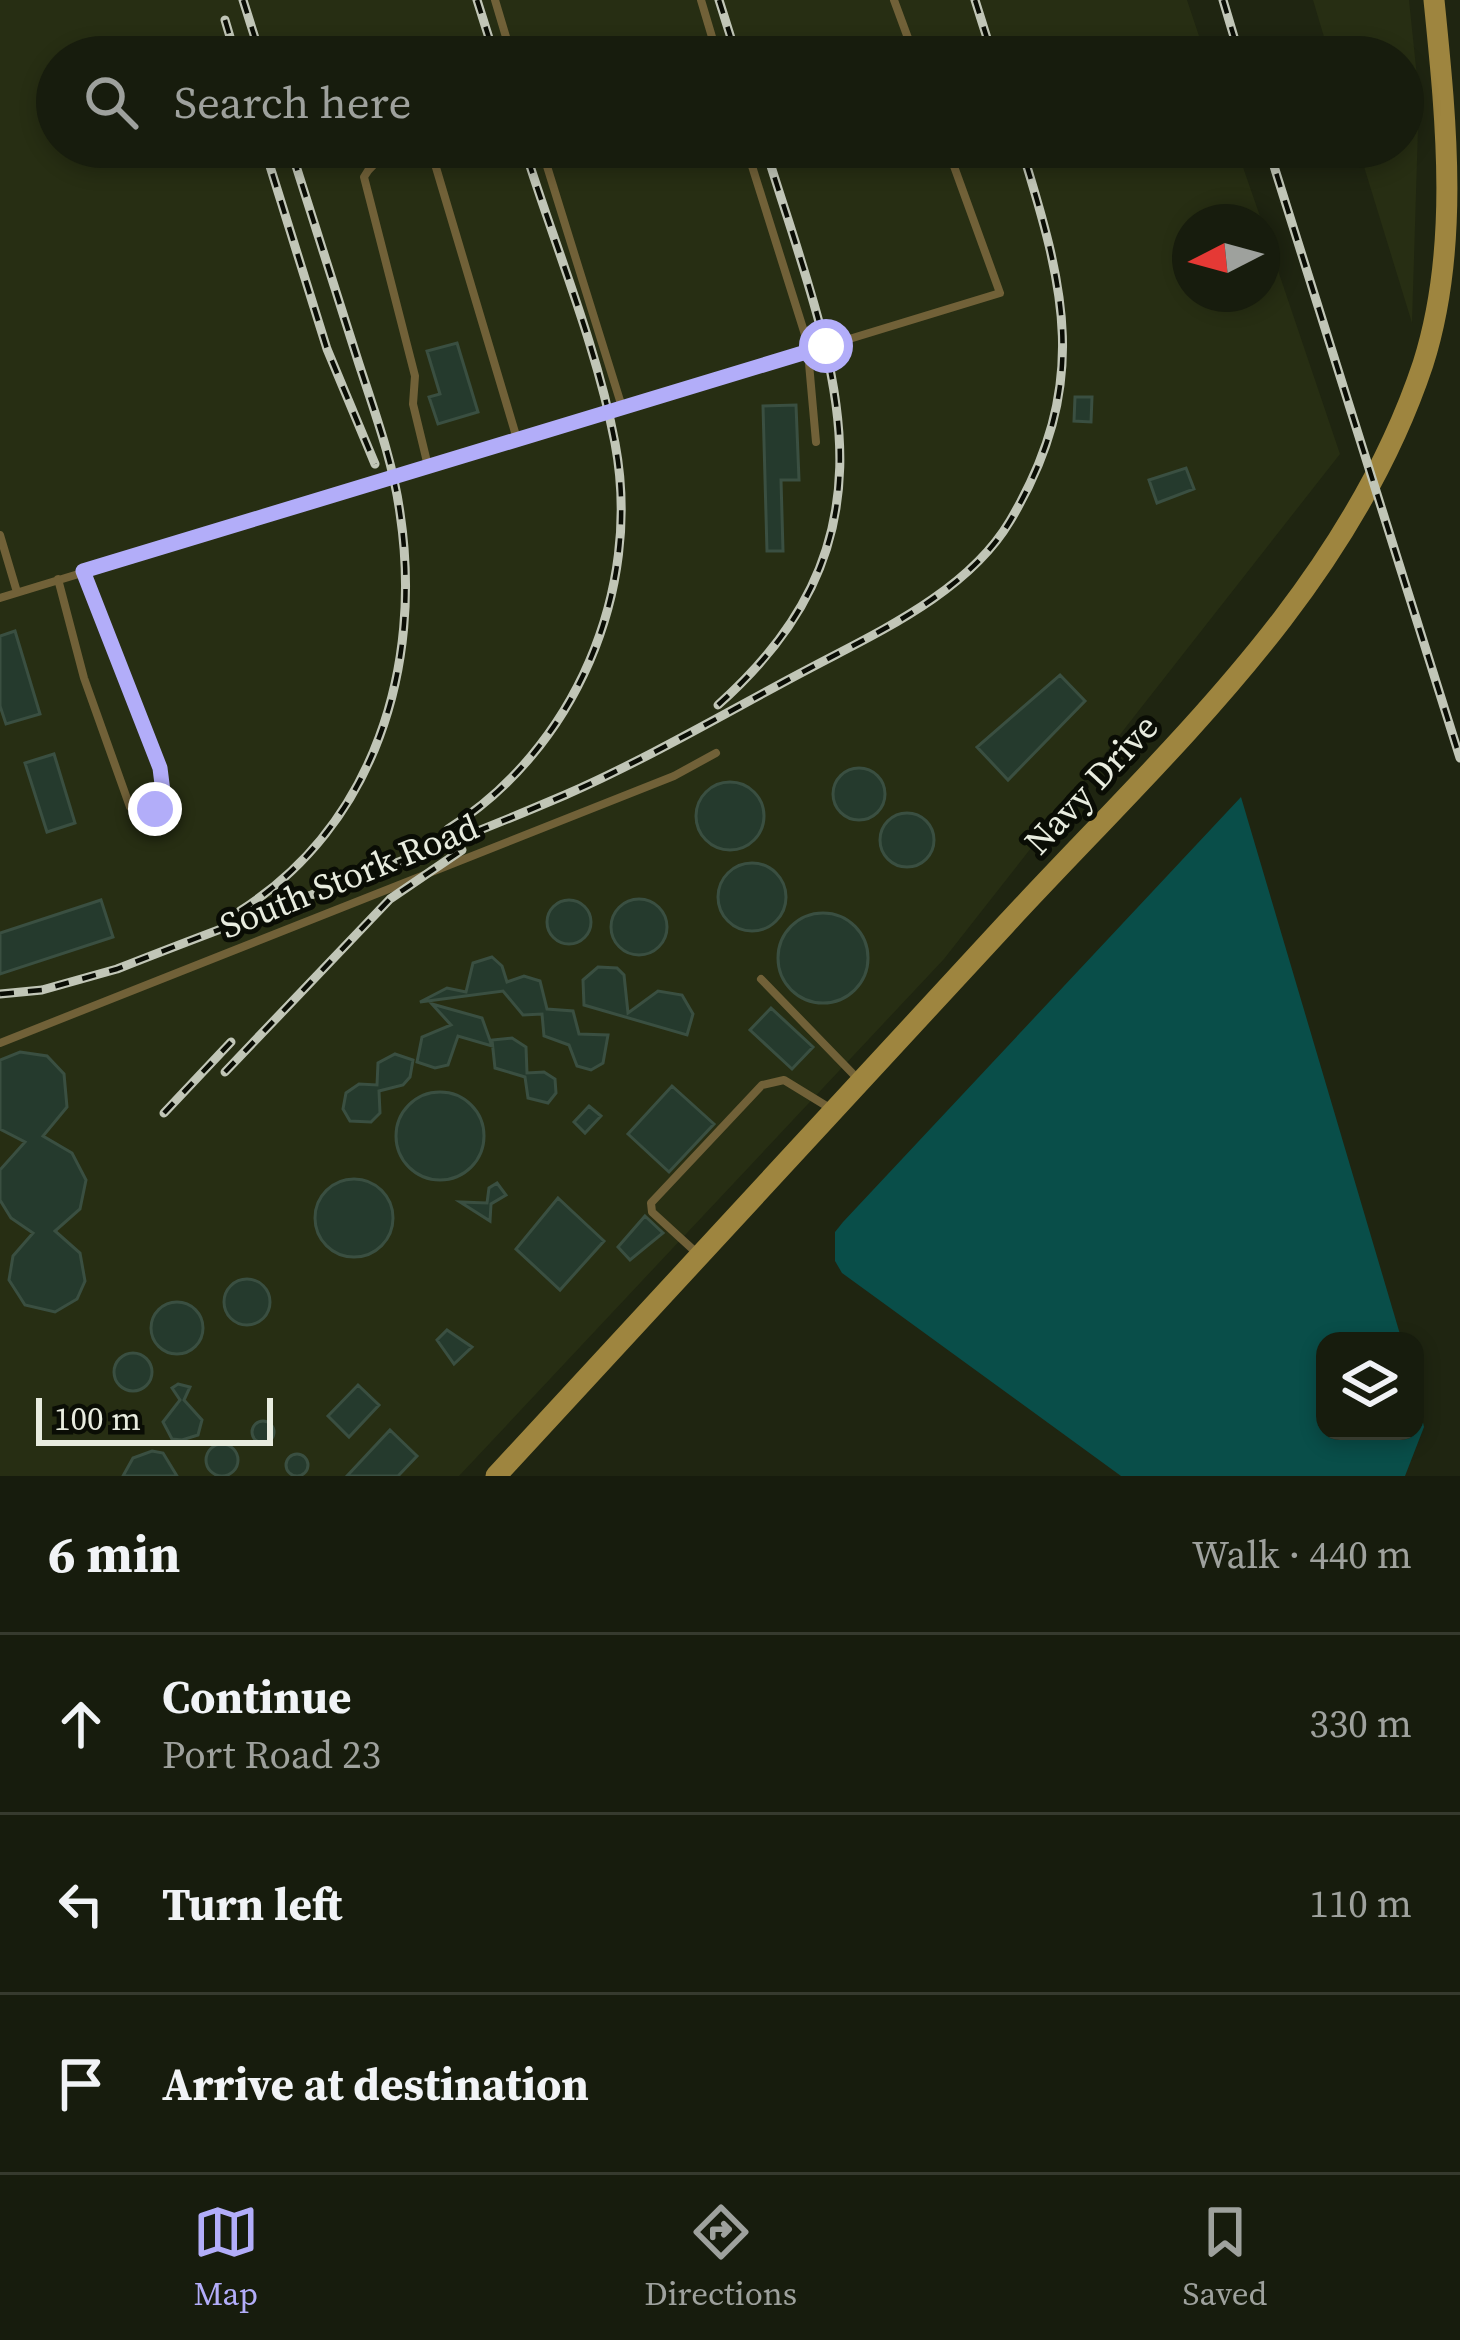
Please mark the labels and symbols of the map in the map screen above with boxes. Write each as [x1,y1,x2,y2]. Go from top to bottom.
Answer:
north arrow [1172,204,1280,312]
route start [799,319,853,373]
street label: Navy Drive [1013,703,1169,865]
route end [128,782,182,836]
street label: South Stork Road [213,802,485,950]
scale bar [36,1392,273,1445]

